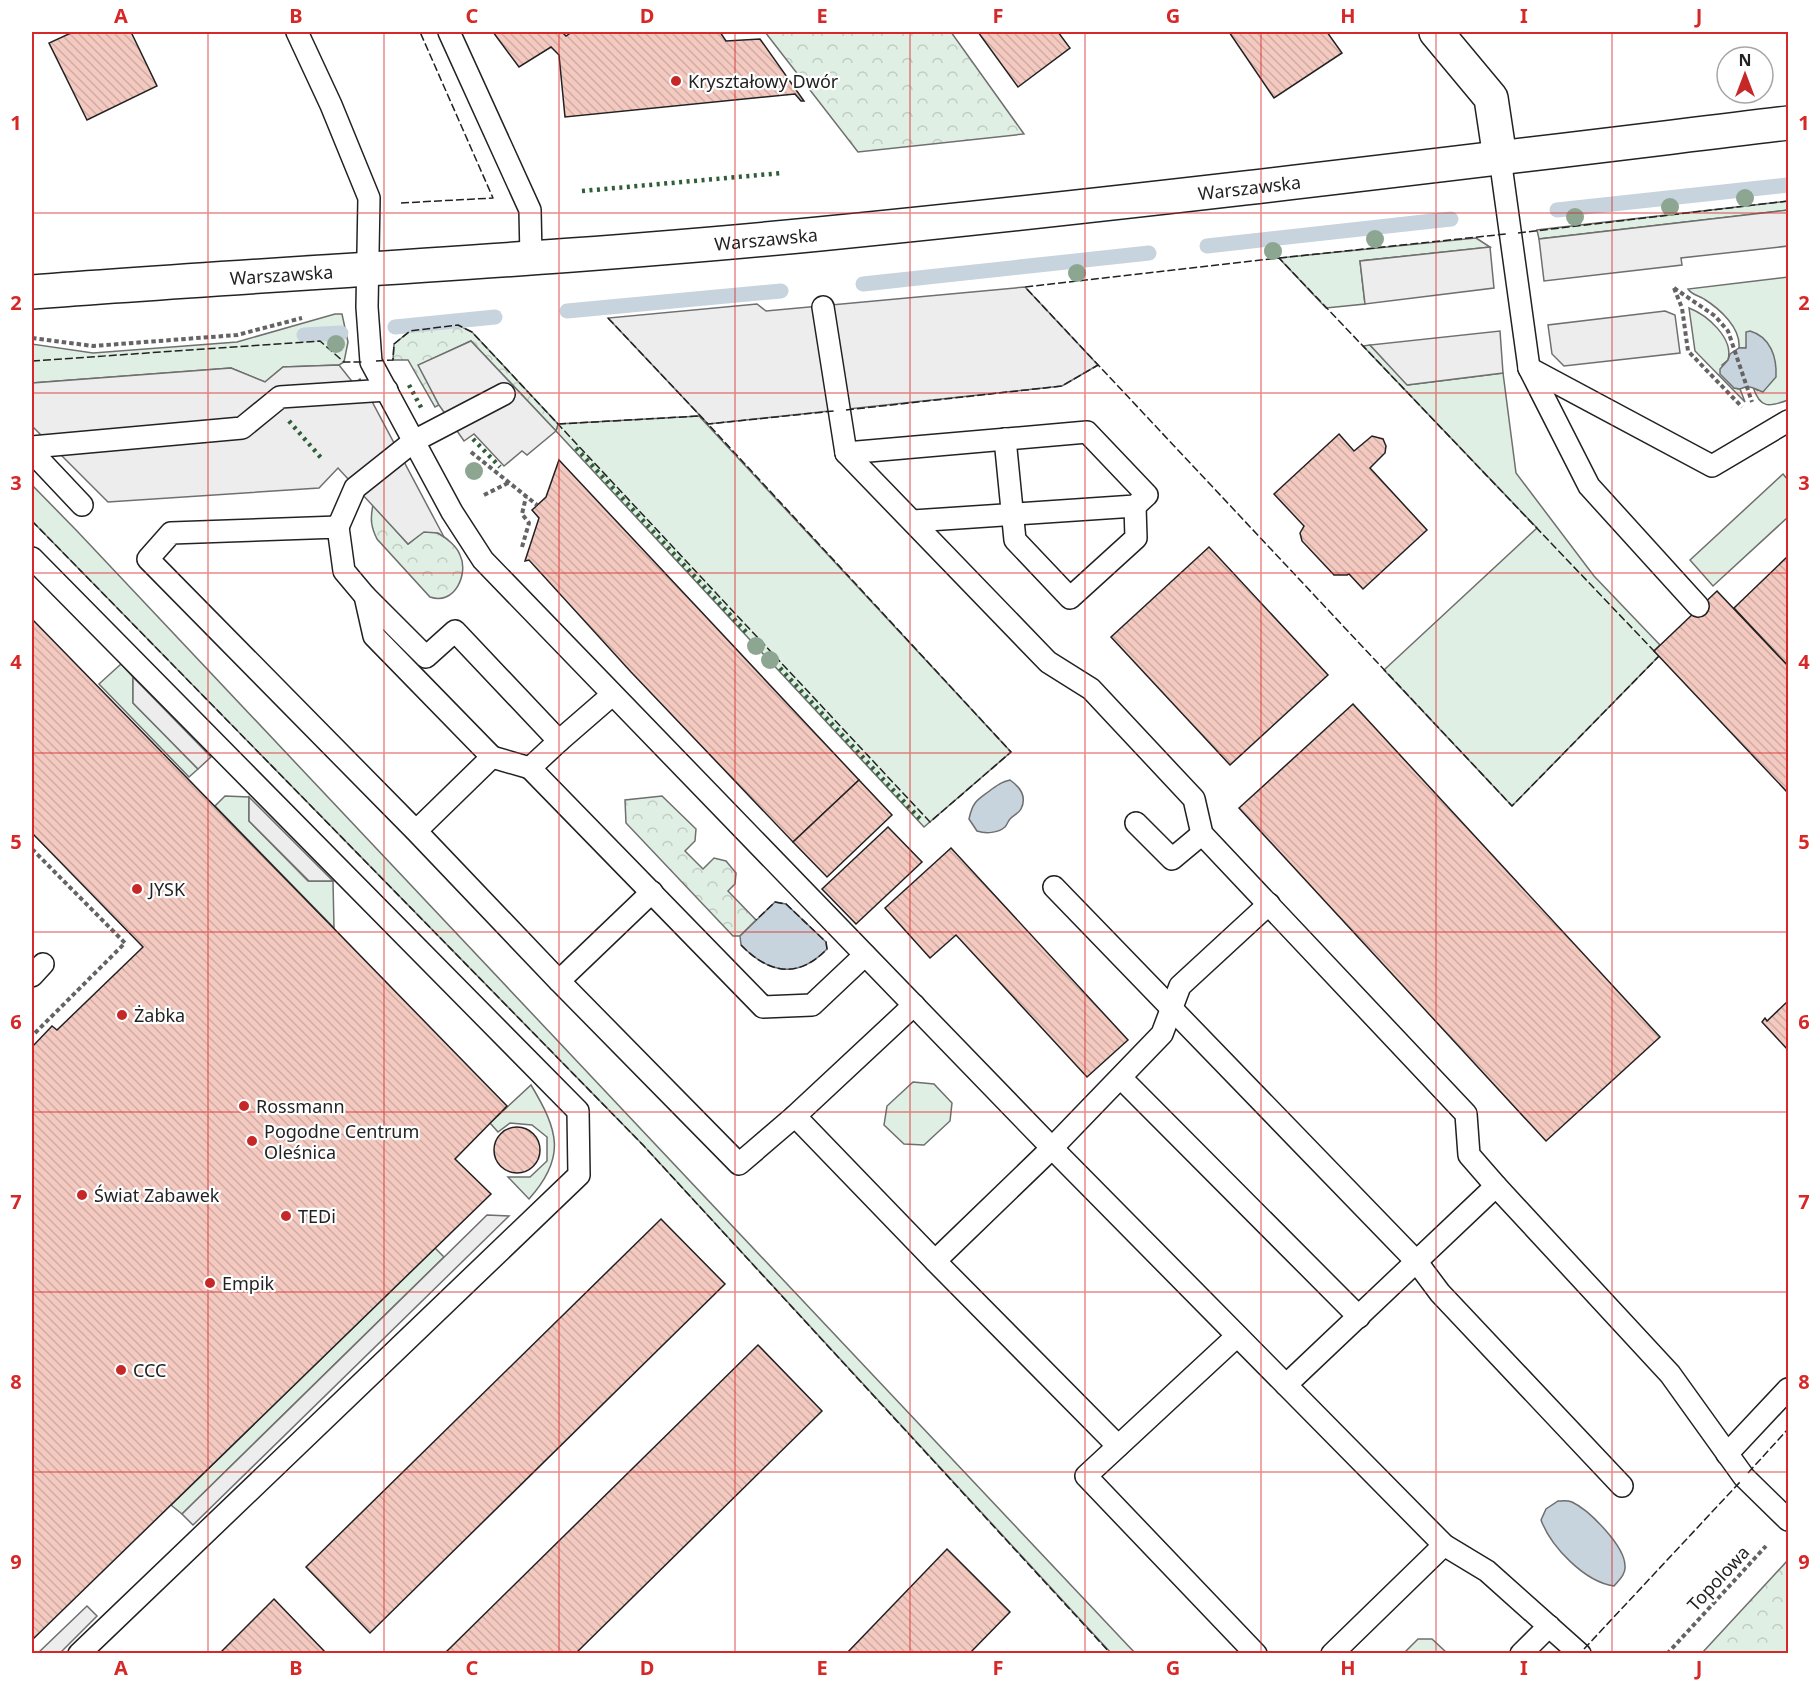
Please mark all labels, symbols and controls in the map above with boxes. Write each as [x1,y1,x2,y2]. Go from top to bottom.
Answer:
text: A [114,2,128,29]
text: B [289,2,303,29]
text: C [466,2,479,29]
text: D [640,2,654,29]
text: E [816,2,828,29]
text: F [993,2,1003,29]
text: G [1166,2,1180,29]
text: H [1340,2,1356,29]
text: I [1520,2,1528,29]
text: J [1694,2,1702,29]
north arrow [1715,45,1775,105]
text: N [1738,49,1752,71]
place label: Kryształowy Dwór [688,69,839,93]
marker: Kryształowy Dwór [669,74,683,88]
text: 1 [10,109,22,136]
text: 1 [1798,109,1810,136]
street label: Warszawska [1196,170,1302,205]
street label: Warszawska [713,222,819,256]
street label: Warszawska [229,259,334,290]
text: 2 [10,289,22,316]
text: 2 [1798,289,1810,316]
text: 3 [10,469,22,496]
text: 3 [1798,469,1810,496]
text: 4 [10,648,22,675]
text: 4 [1798,648,1810,675]
text: 5 [10,828,22,855]
text: 5 [1798,828,1810,855]
place label: JYSK [147,877,186,901]
marker: JYSK [130,882,144,896]
place label: Żabka [134,1003,185,1027]
text: 6 [10,1008,22,1035]
marker: Żabka [115,1008,129,1022]
text: 6 [1798,1008,1810,1035]
place label: Rossmann [256,1094,345,1118]
marker: Rossmann [237,1099,251,1113]
place label: Pogodne Centrum Oleśnica [264,1119,419,1164]
marker: Pogodne Centrum Oleśnica [245,1134,259,1148]
place label: Świat Zabawek [94,1183,220,1207]
text: 7 [10,1188,22,1215]
marker: Świat Zabawek [75,1188,89,1202]
text: 7 [1798,1188,1810,1215]
place label: TEDi [298,1204,336,1228]
marker: TEDi [279,1209,293,1223]
place label: Empik [222,1271,275,1295]
marker: Empik [203,1276,217,1290]
place label: CCC [133,1358,166,1382]
marker: CCC [114,1363,128,1377]
text: 8 [10,1368,22,1395]
text: 8 [1798,1368,1810,1395]
street label: Topolowa [1682,1540,1754,1616]
text: 9 [10,1548,22,1575]
text: 9 [1798,1548,1810,1575]
text: A [114,1654,128,1681]
text: B [289,1654,303,1681]
text: C [466,1654,479,1681]
text: D [640,1654,654,1681]
text: E [816,1654,828,1681]
text: F [993,1654,1003,1681]
text: G [1166,1654,1180,1681]
text: H [1340,1654,1356,1681]
text: I [1520,1654,1528,1681]
text: J [1694,1654,1702,1681]

